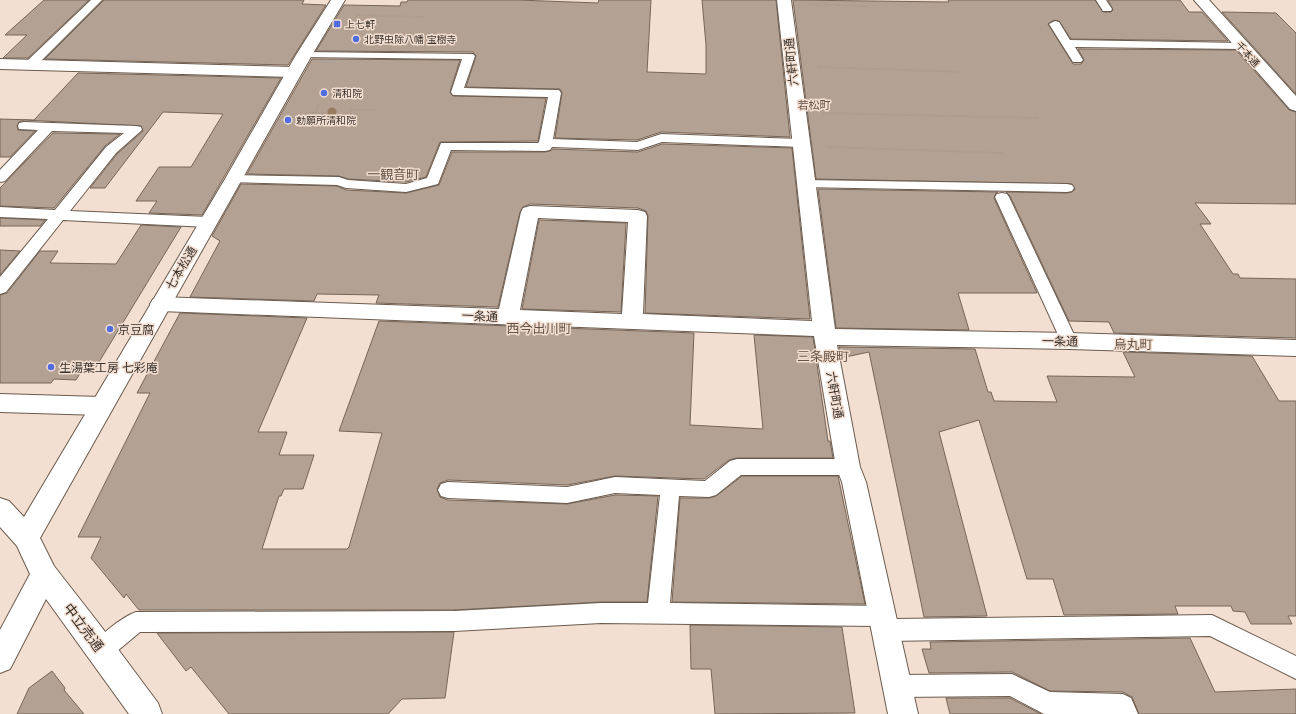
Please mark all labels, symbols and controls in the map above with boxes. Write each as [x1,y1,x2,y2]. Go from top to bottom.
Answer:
place label: 上七軒 [345,18,375,30]
marker: 上七軒 [332,19,342,29]
place label: 北野虫除八幡 宝樹寺 [364,33,457,45]
marker: 北野虫除八幡 宝樹寺 [351,34,361,44]
street label: 六軒町通 [781,37,801,87]
street label: 千本通 [1234,39,1262,69]
place label: 清和院 [332,87,362,99]
marker: 清和院 [319,88,329,98]
district label: 若松町 [798,98,831,111]
place label: 勅願所清和院 [296,114,356,126]
marker: 勅願所清和院 [283,115,293,125]
district label: 一観音町 [367,166,419,182]
street label: 七本松通 [162,244,200,292]
street label: 一条通 [462,308,498,324]
district label: 西今出川町 [506,320,572,336]
place label: 京豆腐 [118,322,154,337]
marker: 京豆腐 [105,324,115,334]
street label: 一条通 [1042,333,1078,349]
district label: 烏丸町 [1113,336,1153,352]
district label: 三条殿町 [797,348,849,364]
place label: 生湯葉工房 七彩庵 [59,360,158,375]
marker: 生湯葉工房 七彩庵 [46,362,56,372]
street label: 六軒町通 [823,370,847,420]
street label: 中立売通 [60,600,108,654]

